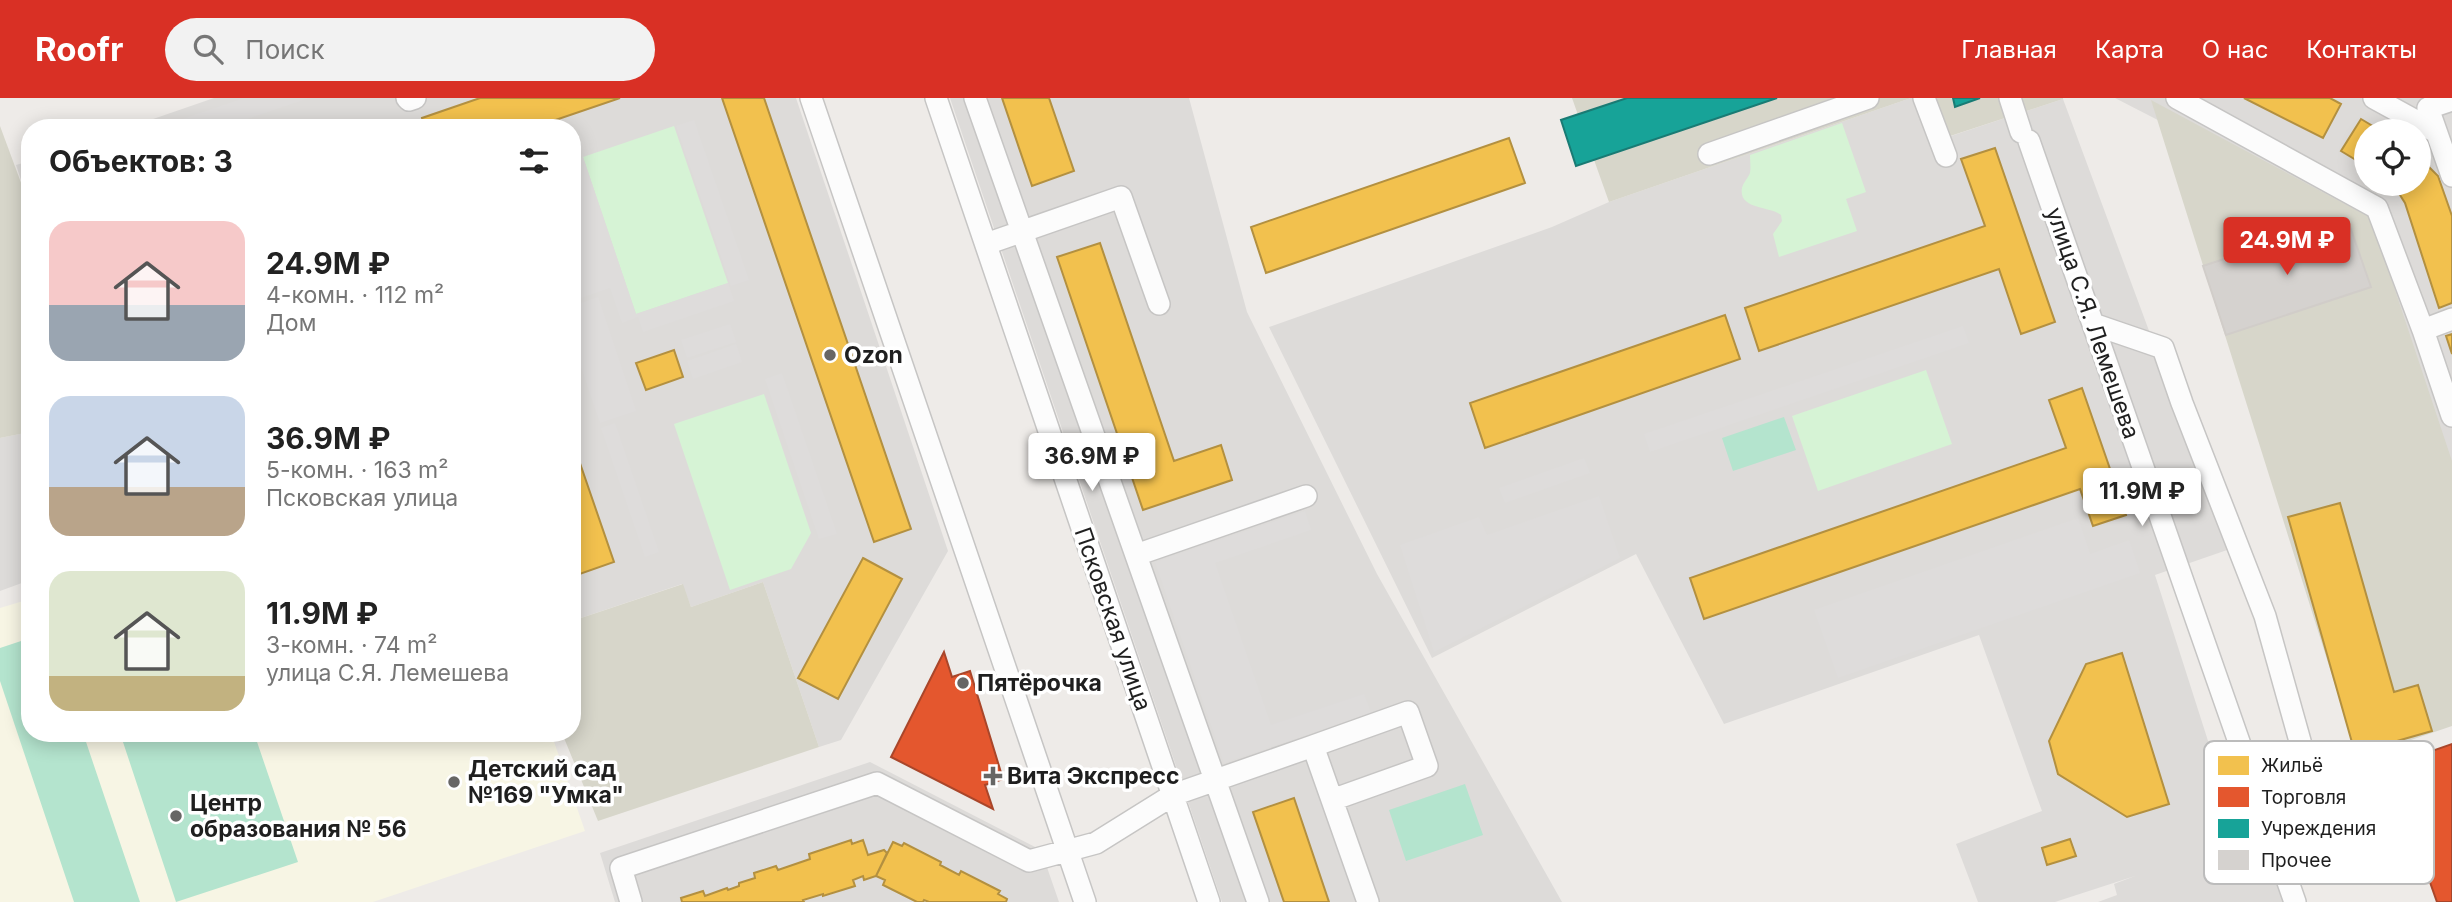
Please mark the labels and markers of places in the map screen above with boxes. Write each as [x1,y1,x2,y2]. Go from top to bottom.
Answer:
pin: 24.9M ₽ [2222,218,2352,277]
place label: Ozon [844,341,903,369]
marker: Ozon [822,347,838,363]
pin: 36.9M ₽ [1027,434,1157,493]
pin: 11.9M ₽ [2077,468,2207,528]
place label: Пятёрочка [977,669,1102,697]
marker: Пятёрочка [955,675,971,691]
place label: Детский сад №169 "Умка" [468,755,624,809]
place label: Вита Экспресс [1007,762,1180,790]
marker: Вита Экспресс [985,768,1001,784]
marker: Детский сад №169 "Умка" [446,774,462,790]
place label: Центр образования № 56 [190,789,407,843]
marker: Центр образования № 56 [168,808,184,824]

